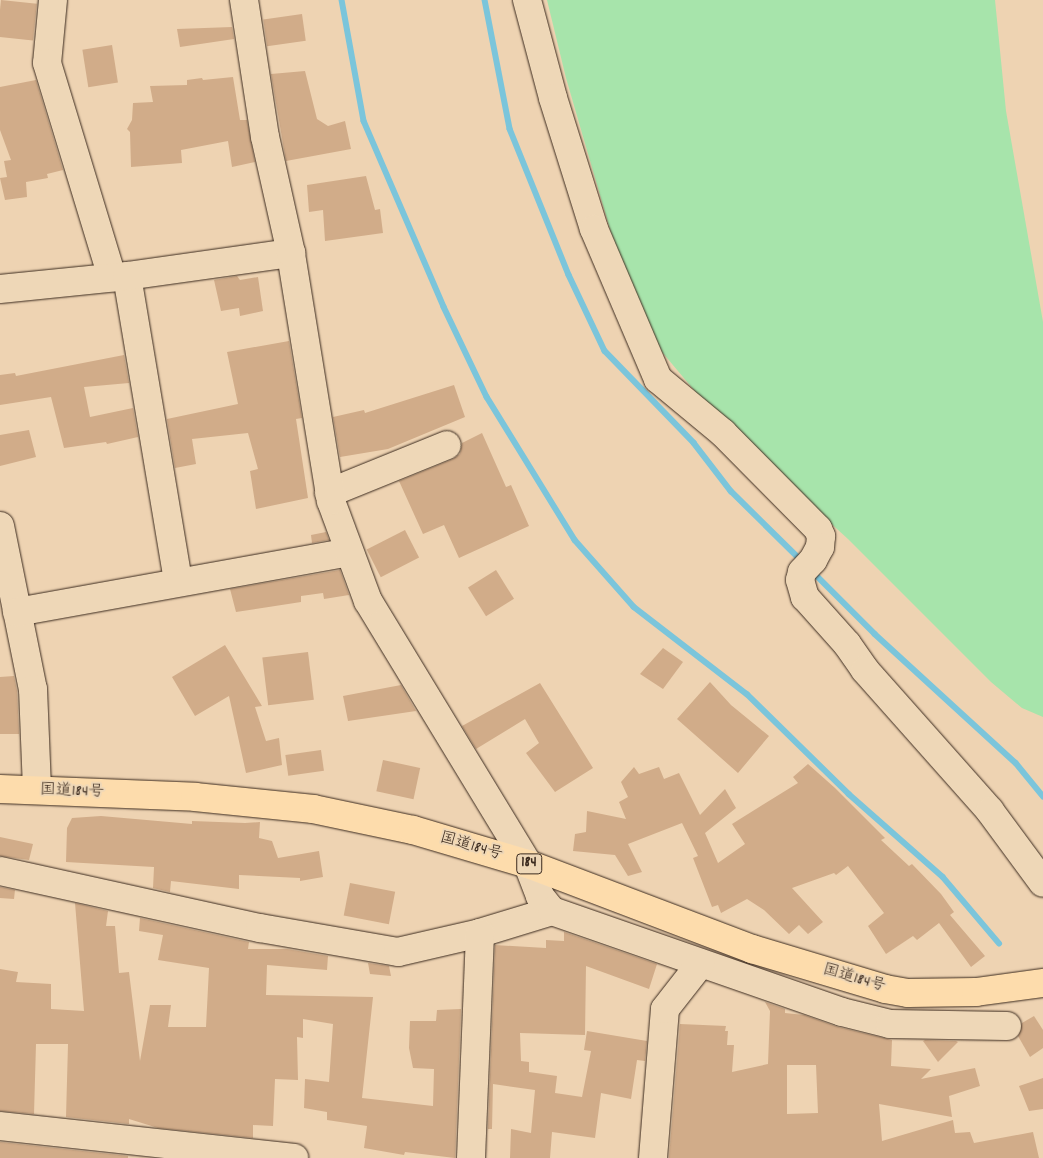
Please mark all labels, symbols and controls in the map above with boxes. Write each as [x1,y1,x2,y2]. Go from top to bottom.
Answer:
street label: 国道184号 [39,781,105,803]
street label: 国道184号 [437,829,505,865]
road number: 184 [515,852,543,876]
street label: 国道184号 [820,961,888,997]

